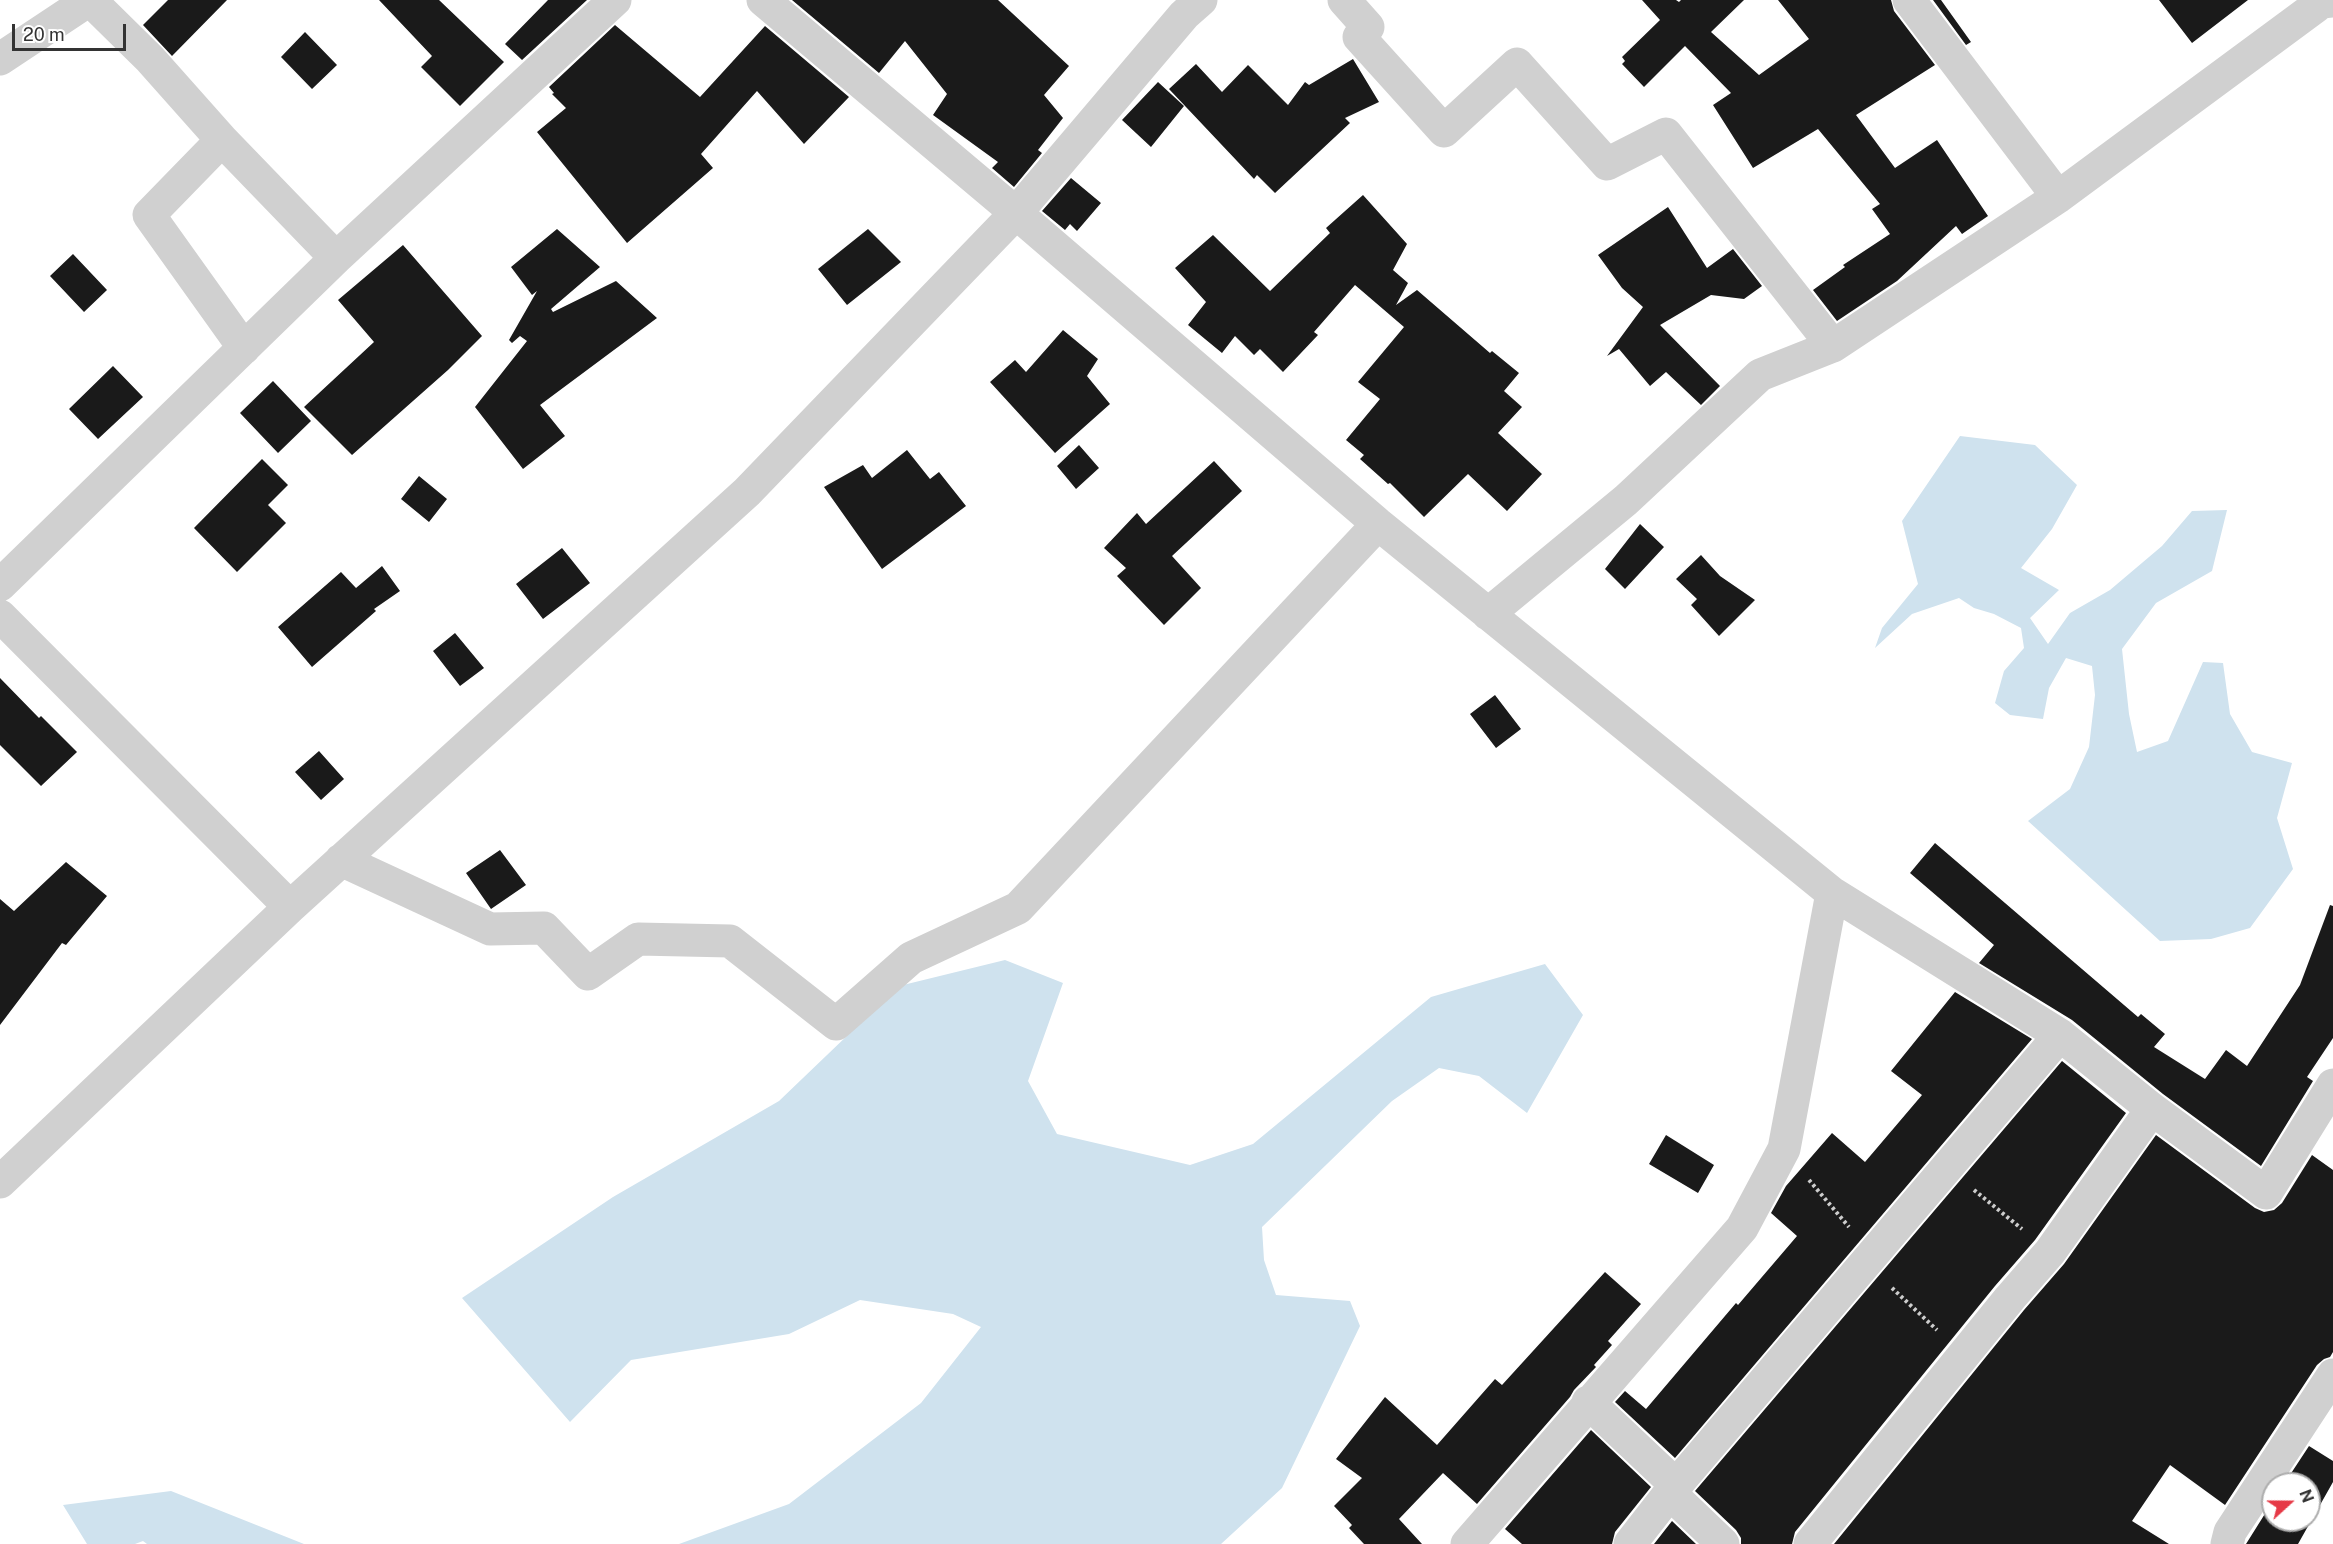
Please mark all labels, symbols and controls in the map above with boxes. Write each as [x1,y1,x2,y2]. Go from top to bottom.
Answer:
scale bar [15,12,129,50]
text: 20 m [23,24,65,45]
north arrow [2261,1472,2321,1532]
text: N [2295,1487,2318,1505]

